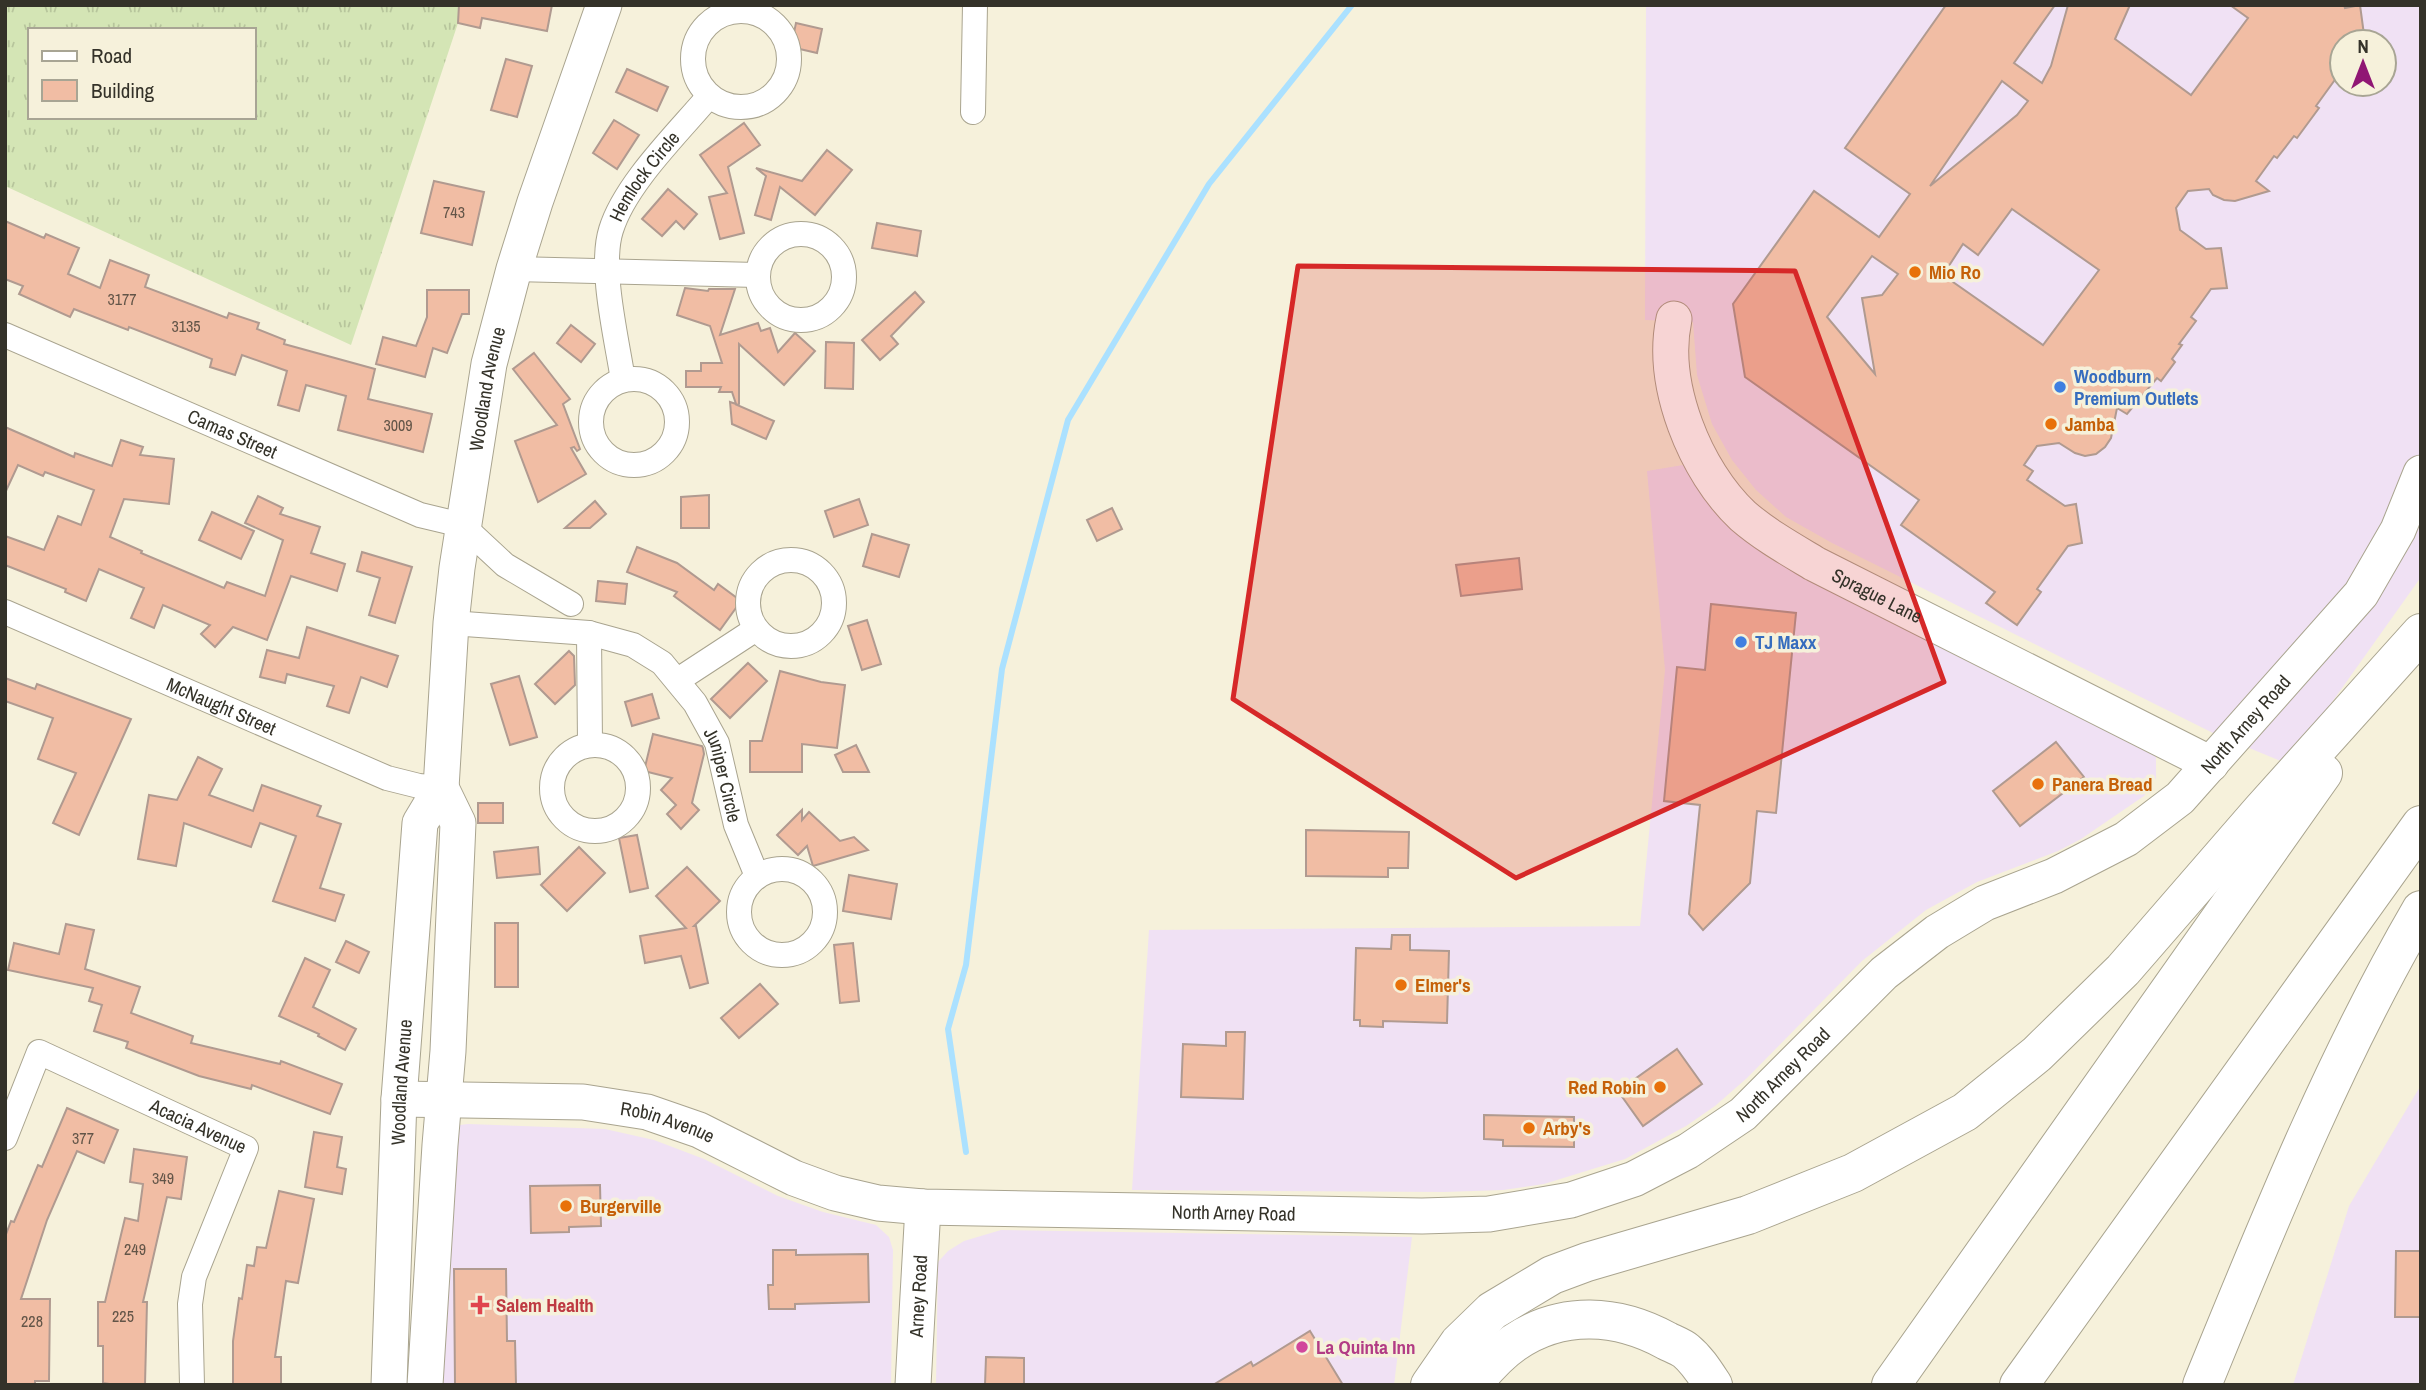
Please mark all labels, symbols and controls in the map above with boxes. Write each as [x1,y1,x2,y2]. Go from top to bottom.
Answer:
legend [28,28,256,119]
north arrow [2328,28,2398,98]
text: N [2357,33,2369,59]
text: Road [91,41,132,70]
text: Building [91,76,155,105]
street label: Hemlock Circle [603,125,685,225]
house number: 743 [443,201,465,223]
place label: Mio Ro [1929,259,1981,285]
marker: Mio Ro [1907,264,1923,280]
house number: 3177 [107,288,137,310]
house number: 3135 [171,315,201,337]
street label: Woodland Avenue [463,324,511,453]
place label: Woodburn Premium Outlets [2074,363,2199,411]
marker: Woodburn Premium Outlets [2052,379,2068,395]
street label: Camas Street [184,403,282,465]
place label: Jamba [2065,411,2115,437]
house number: 3009 [383,414,413,436]
marker: Jamba [2043,416,2059,432]
street label: Sprague Lane [1828,562,1927,629]
place label: TJ Maxx [1755,629,1817,655]
marker: TJ Maxx [1733,634,1749,650]
street label: North Arney Road [2195,669,2296,779]
street label: McNaught Street [163,671,281,742]
street label: Juniper Circle [698,723,748,825]
place label: Panera Bread [2052,771,2152,797]
marker: Panera Bread [2030,776,2046,792]
place label: Elmer's [1415,972,1471,998]
marker: Elmer's [1393,977,1409,993]
street label: Woodland Avenue [384,1018,418,1146]
street label: North Arney Road [1731,1021,1836,1128]
place label: Red Robin [1568,1074,1646,1100]
marker: Red Robin [1652,1079,1668,1095]
street label: Acacia Avenue [145,1092,251,1159]
street label: Robin Avenue [619,1095,719,1149]
place label: Arby's [1543,1115,1591,1141]
marker: Arby's [1521,1120,1537,1136]
house number: 377 [72,1127,94,1149]
house number: 349 [152,1167,174,1189]
place label: Burgerville [580,1193,662,1219]
marker: Burgerville [558,1198,574,1214]
street label: North Arney Road [1171,1198,1296,1227]
house number: 249 [124,1238,146,1260]
street label: Arney Road [903,1254,933,1339]
place label: Salem Health [496,1292,594,1318]
marker: Salem Health [470,1295,490,1315]
house number: 225 [112,1305,134,1327]
house number: 228 [21,1310,43,1332]
place label: La Quinta Inn [1316,1334,1416,1360]
marker: La Quinta Inn [1294,1339,1310,1355]

